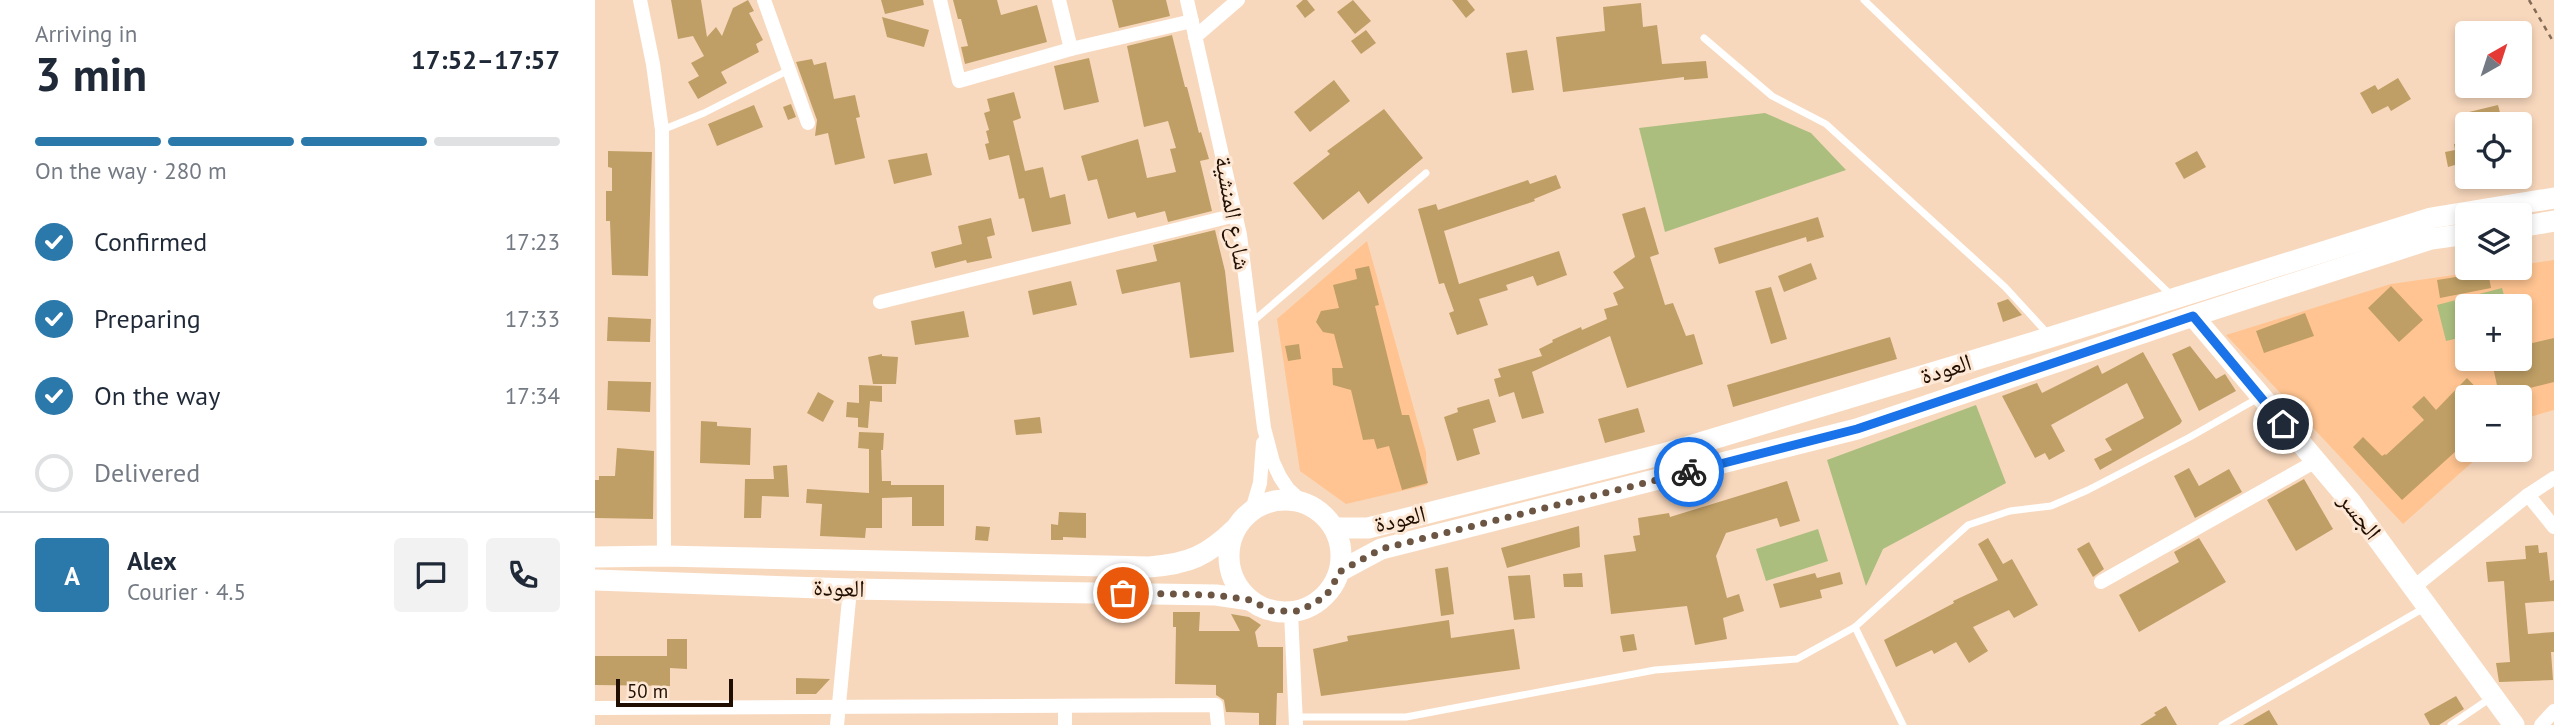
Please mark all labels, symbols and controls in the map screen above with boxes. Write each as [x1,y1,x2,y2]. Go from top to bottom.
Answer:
text: Arriving in [35,19,137,48]
north arrow [2455,21,2532,98]
map controls [2455,21,2532,462]
text: 17:52–17:57 [411,43,560,76]
text: 3 min [35,44,147,104]
button: locate [2455,112,2532,189]
street label: شارع المنشية [1208,154,1259,272]
text: On the way · 280 m [35,156,227,185]
button: layers [2455,203,2532,280]
icon: check [35,223,73,261]
text: Confirmed [94,225,207,258]
text: 17:23 [505,227,560,256]
button: + [2455,294,2532,371]
icon: check [35,300,73,338]
text: Preparing [94,302,201,335]
text: 17:33 [505,304,560,333]
street label: العودة [1917,346,1975,391]
icon: check [35,377,73,415]
text: On the way [94,379,220,412]
text: 17:34 [505,381,560,410]
button: − [2455,385,2532,462]
pin [2253,394,2313,454]
icon: home [2264,405,2302,443]
courier [1654,437,1724,507]
icon: bike [1670,453,1708,491]
text: Delivered [94,456,200,489]
street label: الجسر [2331,485,2389,546]
street label: العودة [1371,498,1429,539]
button: chat [394,538,468,612]
button: phone [486,538,560,612]
text: Alex [127,544,177,577]
text: A [64,559,80,592]
pin [1093,563,1153,623]
street label: العودة [813,571,865,604]
icon: bag [1104,574,1142,612]
text: Courier · 4.5 [127,577,246,606]
scale bar [616,676,733,708]
text: 50 m [627,679,668,703]

